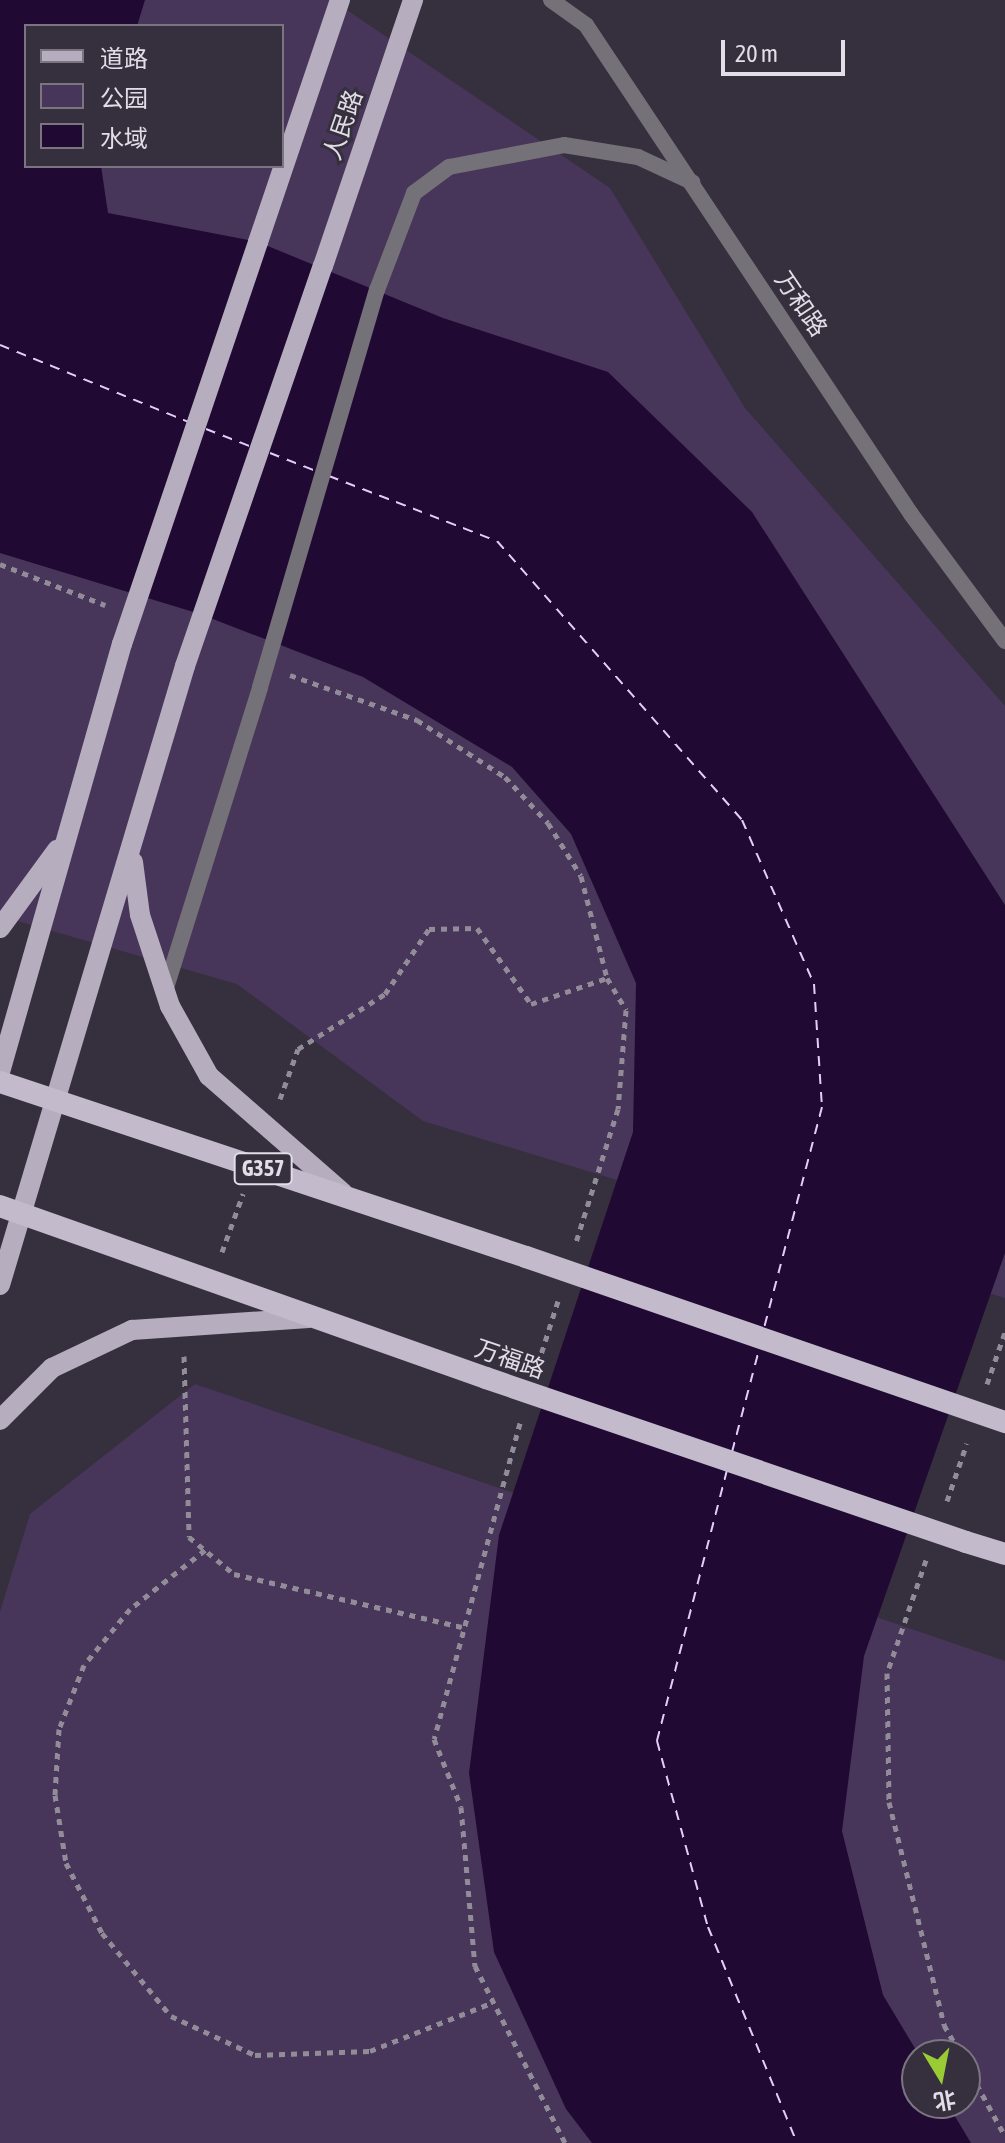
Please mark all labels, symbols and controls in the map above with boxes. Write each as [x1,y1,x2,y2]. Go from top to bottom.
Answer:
legend [24,24,284,168]
scale bar [725,24,849,74]
text: 20 m [735,40,778,67]
text: 道路 [100,45,148,72]
text: 公园 [100,85,148,112]
street label: 人民路 [318,86,368,164]
text: 水域 [100,125,148,152]
street label: 万和路 [769,266,833,342]
road number: G357 [233,1151,293,1187]
street label: 万福路 [471,1334,549,1384]
north arrow [901,2039,981,2119]
text: 北 [932,2086,958,2115]

